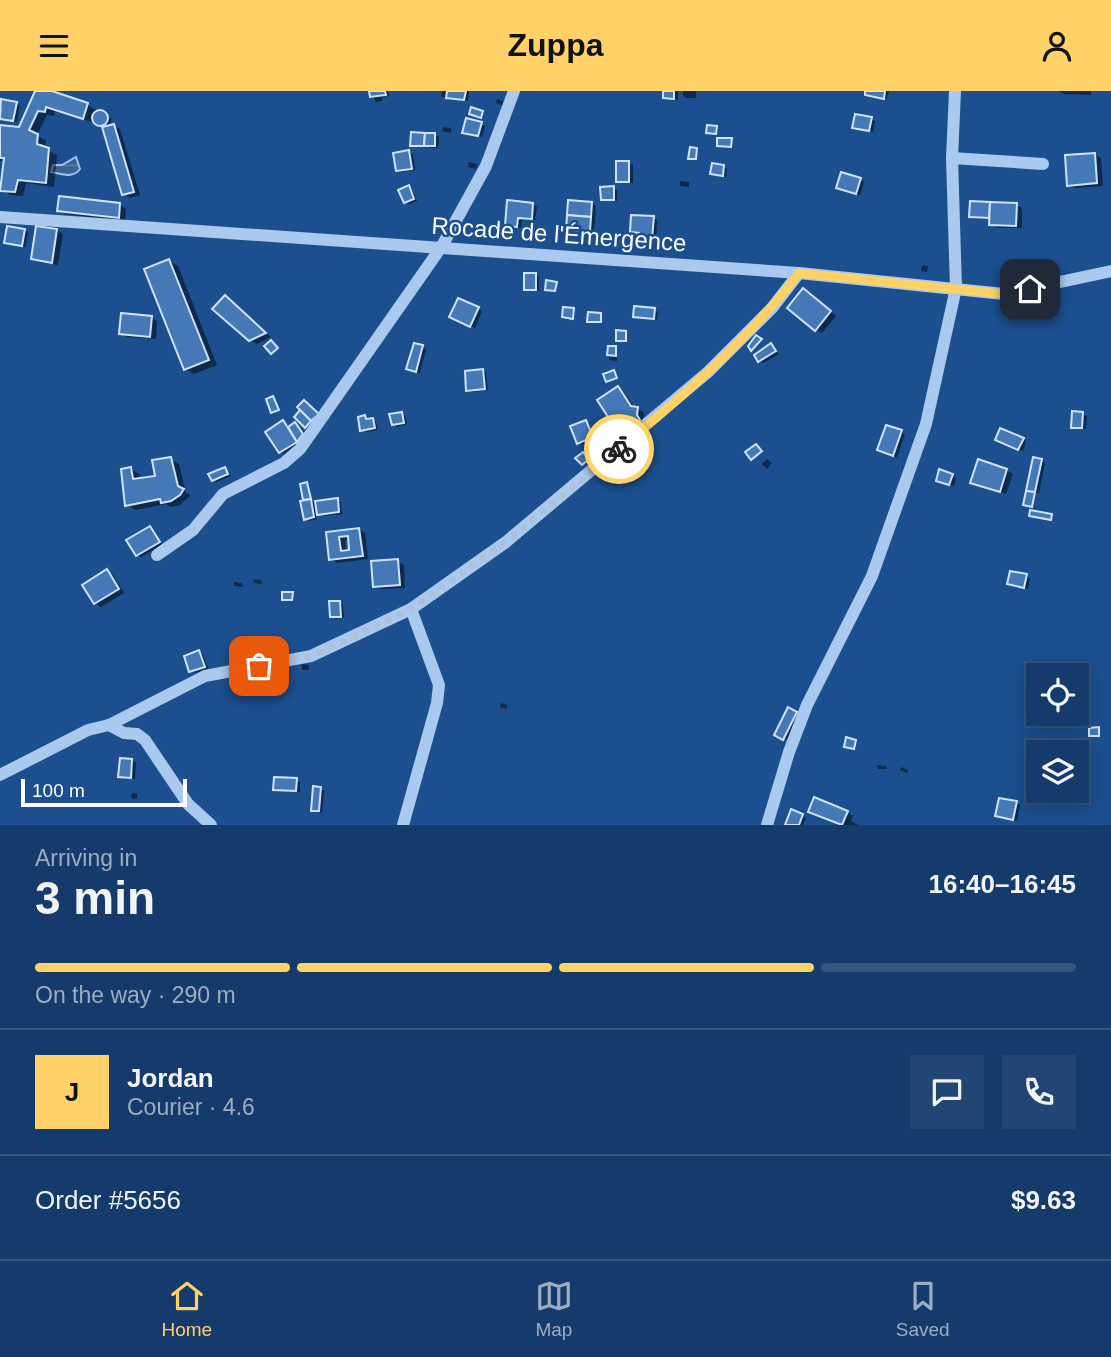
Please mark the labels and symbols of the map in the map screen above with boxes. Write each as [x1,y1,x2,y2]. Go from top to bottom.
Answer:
street label: Rocade de l'Émergence [431,212,687,256]
pin [1000,259,1060,319]
courier [584,414,654,484]
pin [229,636,289,696]
scale bar [21,776,187,808]

